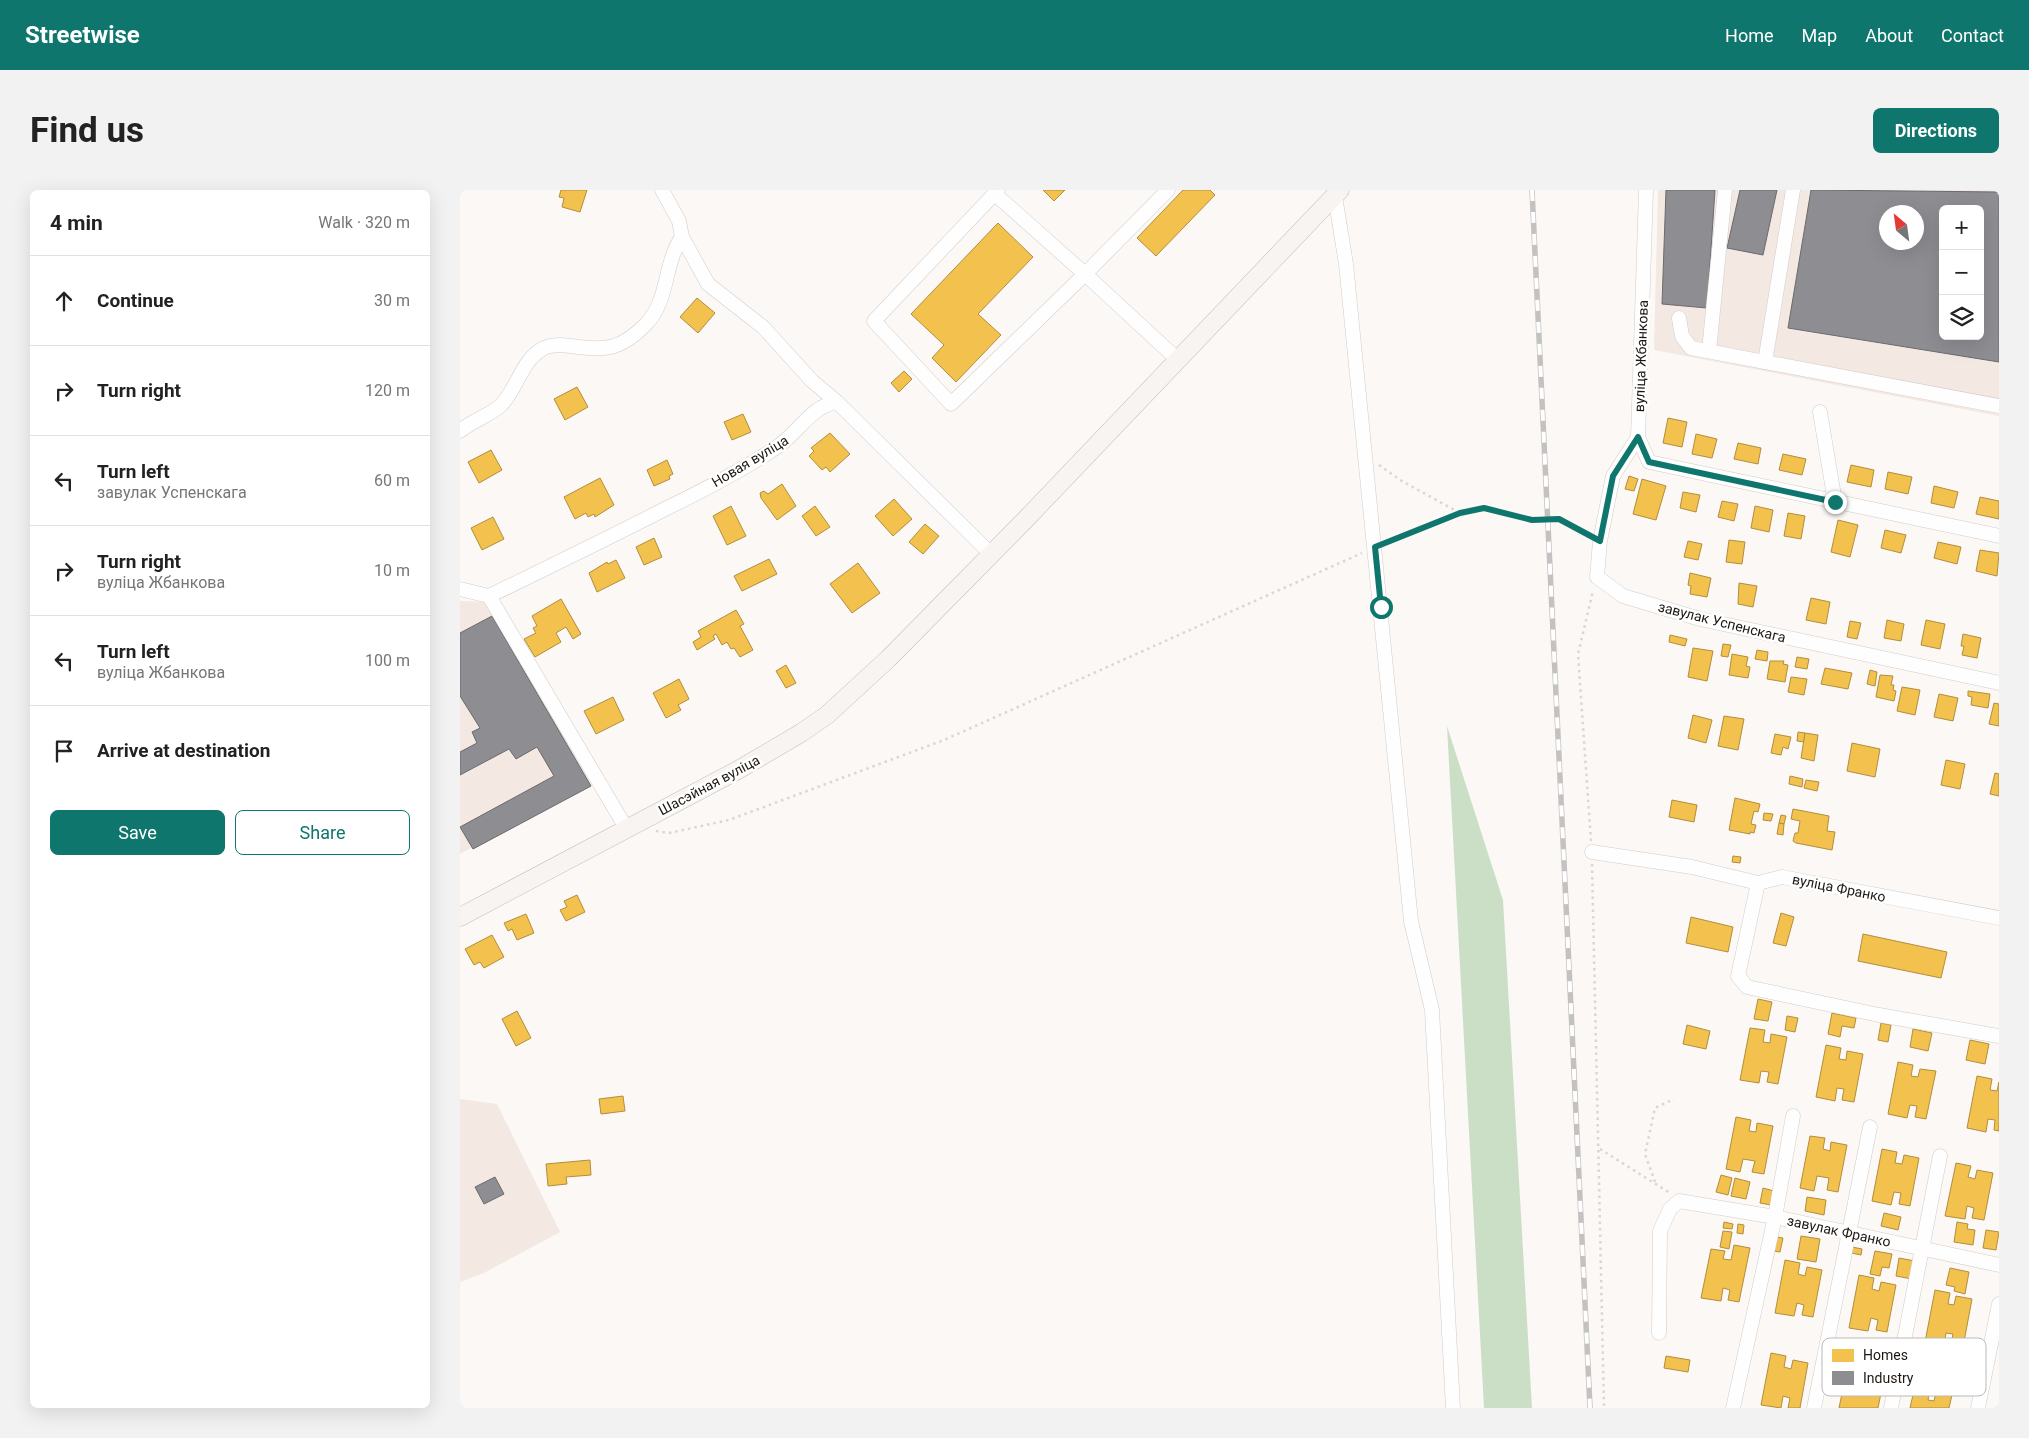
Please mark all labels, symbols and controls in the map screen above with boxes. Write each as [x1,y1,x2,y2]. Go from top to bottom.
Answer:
text: Streetwise [25,21,140,49]
text: Home [1725,25,1774,46]
text: Map [1802,25,1837,46]
text: About [1865,25,1913,46]
text: Contact [1941,25,2004,46]
button: Directions [1873,108,1999,153]
text: Find us [30,110,144,151]
north arrow [1879,205,1924,250]
map controls [1939,205,1984,340]
button: + [1939,205,1984,250]
text: 4 min [50,211,103,235]
text: Walk · 320 m [318,213,410,232]
button: − [1939,250,1984,295]
icon: ahead [50,287,78,315]
text: Continue [97,289,174,312]
text: 30 m [374,291,410,310]
button: layers [1939,295,1984,340]
street label: вуліца Жбанкова [1631,300,1651,412]
icon: right [50,377,78,405]
text: Turn right [97,379,181,402]
text: 120 m [365,381,410,400]
street label: Новая вуліца [709,432,791,490]
text: Turn left [97,460,170,483]
icon: left [50,467,78,495]
text: 60 m [374,471,410,490]
text: завулак Успенскага [97,483,247,502]
route end [1824,491,1847,514]
text: Turn right [97,550,181,573]
icon: right [50,557,78,585]
text: 10 m [374,561,410,580]
text: вуліца Жбанкова [97,573,225,592]
route start [1370,596,1393,619]
street label: завулак Успенскага [1657,598,1787,646]
text: Turn left [97,640,170,663]
icon: left [50,647,78,675]
text: 100 m [365,651,410,670]
text: вуліца Жбанкова [97,663,225,682]
icon: arrive [50,737,78,765]
text: Arrive at destination [97,739,270,762]
street label: Шасэйная вуліца [656,752,762,818]
button: Save [50,810,225,855]
button: Share [235,810,410,855]
street label: вуліца Франко [1791,871,1887,905]
street label: завулак Франко [1786,1212,1892,1250]
legend [1822,1338,1986,1396]
text: Homes [1863,1347,1908,1363]
text: Industry [1863,1370,1914,1386]

